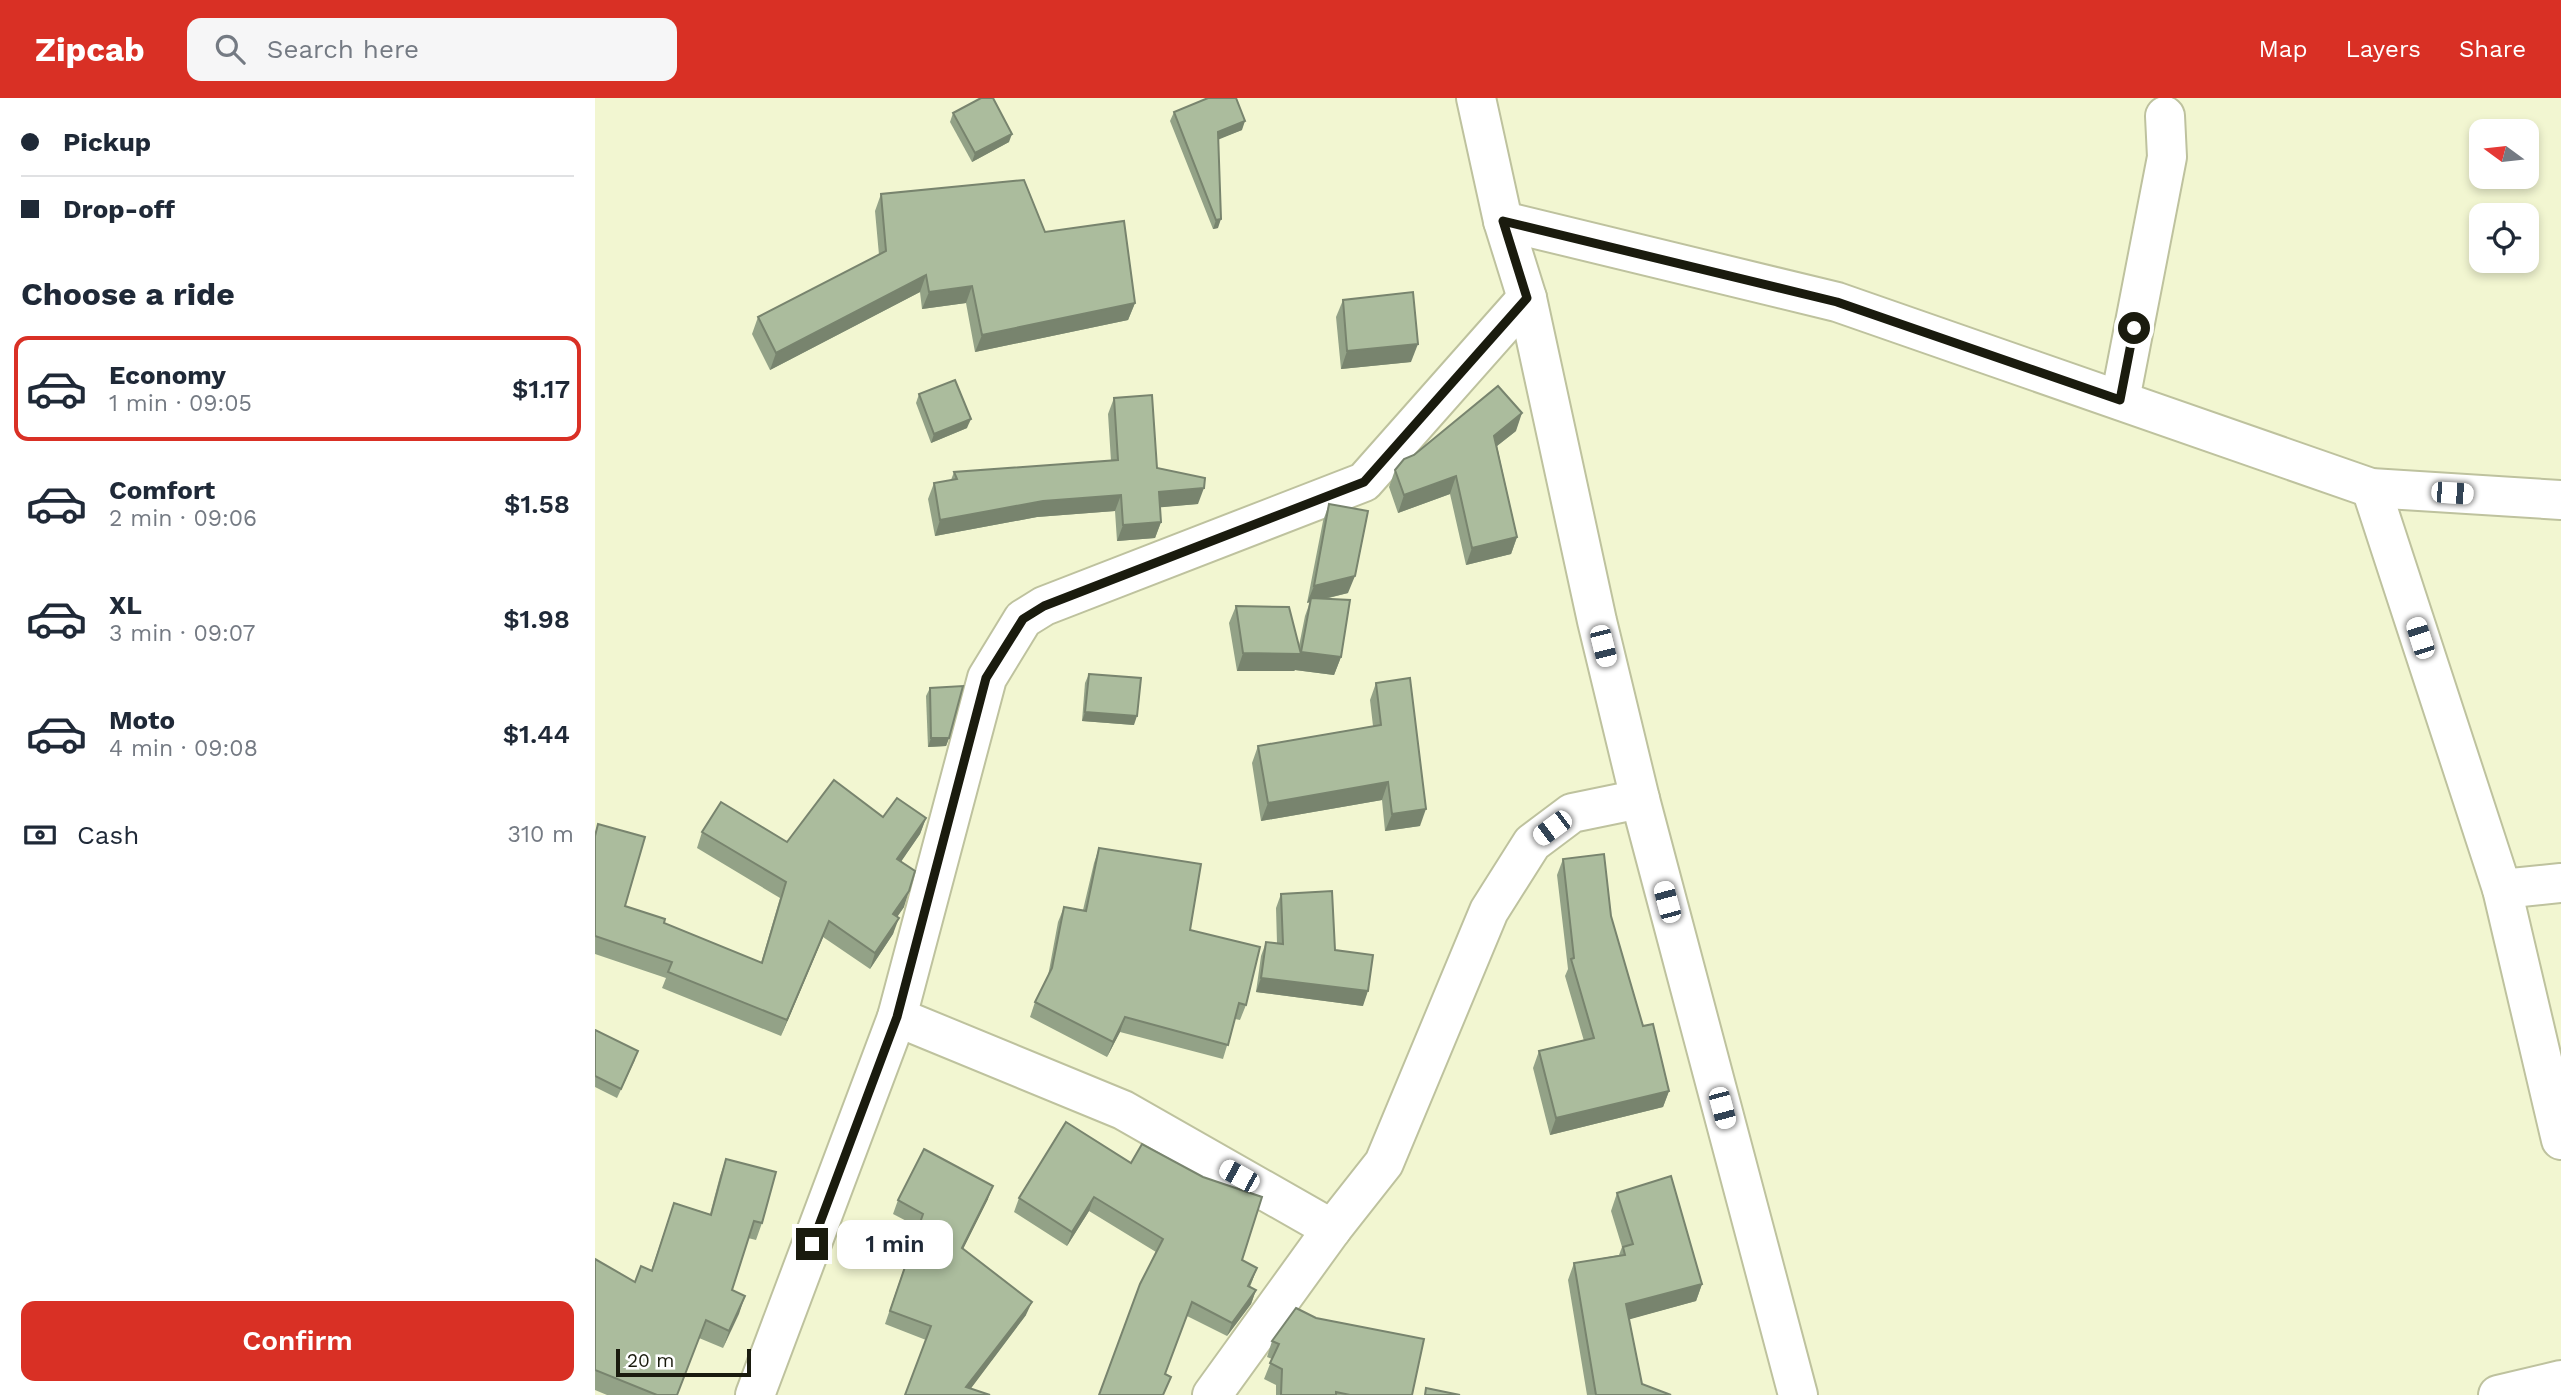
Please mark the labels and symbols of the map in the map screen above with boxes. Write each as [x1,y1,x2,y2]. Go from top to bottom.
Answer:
north arrow [2469,119,2539,189]
route start [2118,312,2150,344]
car [2431,481,2474,505]
car [2404,615,2437,661]
car [1588,623,1619,669]
car [1529,807,1576,849]
car [1652,879,1683,925]
car [1707,1085,1738,1131]
car [1216,1157,1263,1195]
callout: 1 min [837,1220,952,1268]
route end [796,1228,828,1260]
scale bar [616,1346,751,1378]

